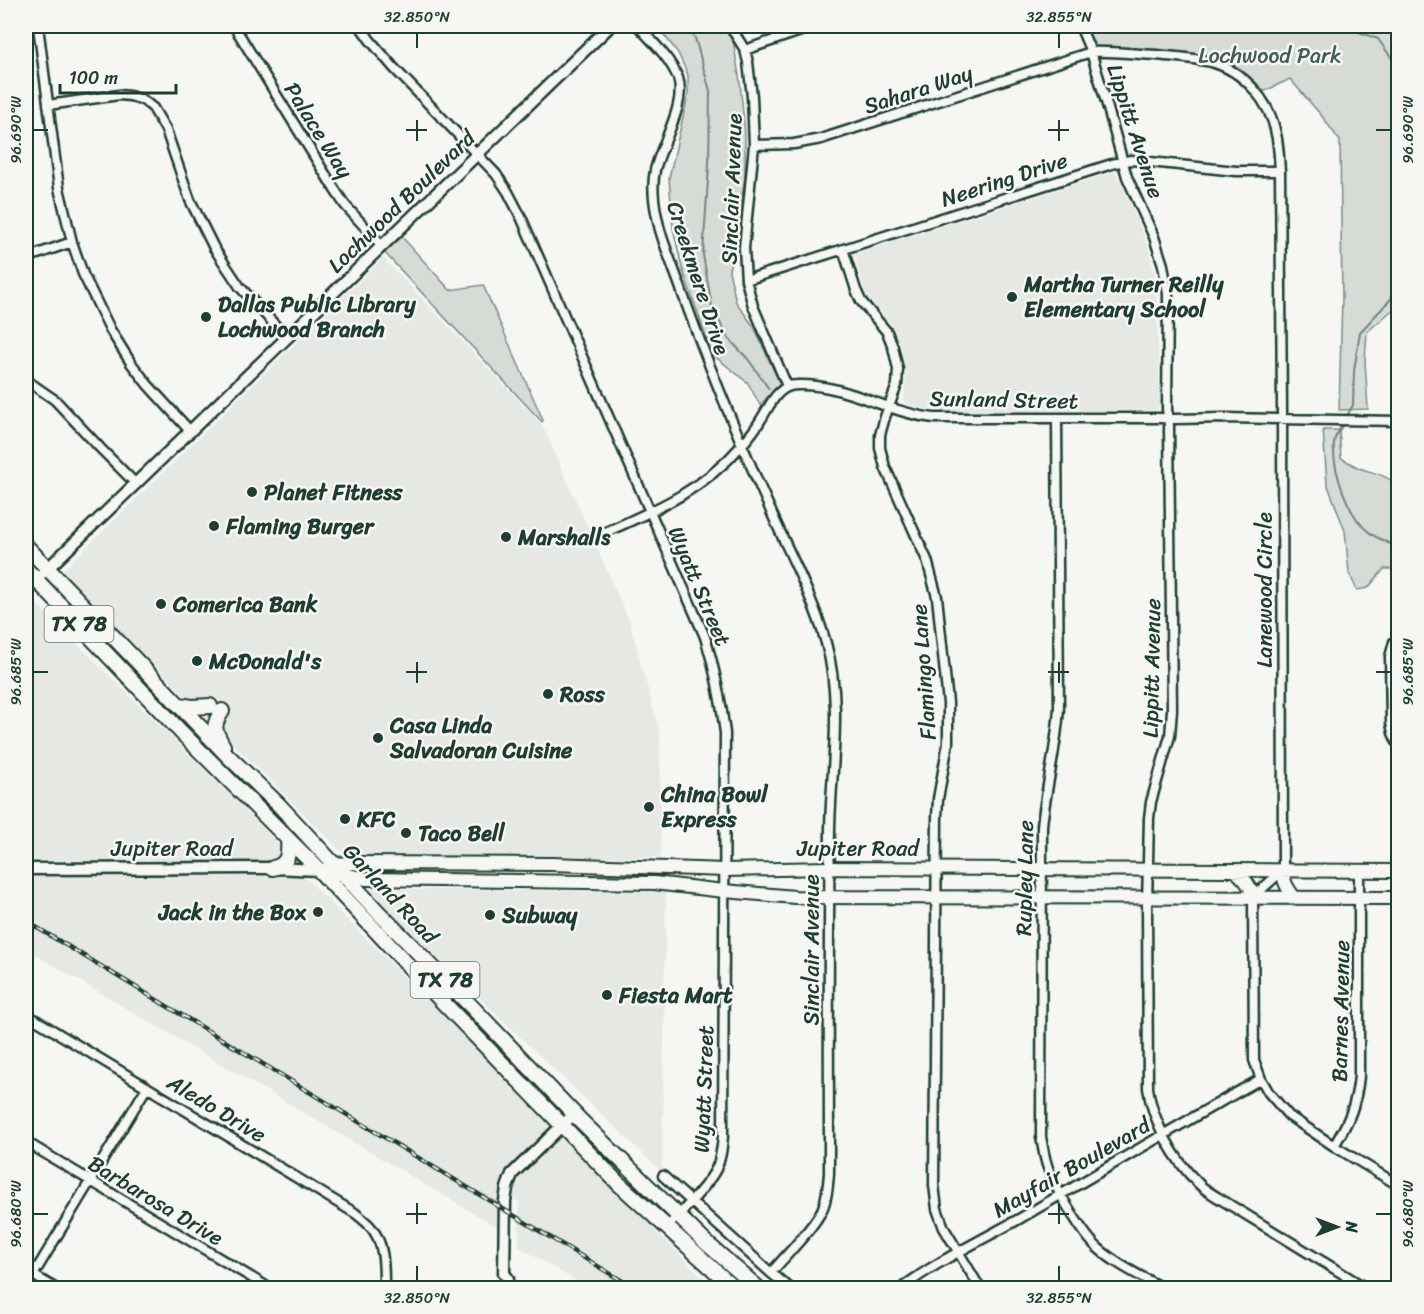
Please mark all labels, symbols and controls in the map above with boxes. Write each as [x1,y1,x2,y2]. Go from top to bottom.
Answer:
text: 32.850°N [384,4,451,30]
text: 32.855°N [1026,4,1092,30]
park label: Lochwood Park [1198,36,1342,75]
street label: Sahara Way [859,53,978,125]
scale bar [60,57,176,95]
street label: Lippitt Avenue [1095,59,1176,204]
text: 100 m [69,62,118,94]
street label: Palace Way [273,74,364,187]
text: 96.690°W [3,96,29,164]
text: 96.690°W [1395,96,1421,164]
street label: Sinclair Avenue [709,112,754,265]
street label: Lochwood Boulevard [318,119,486,283]
street label: Neering Drive [936,141,1073,218]
street label: Creekmere Drive [655,196,742,360]
place label: Martha Turner Reilly Elementary School [1023,265,1224,329]
place label: Dallas Public Library Lochwood Branch [218,285,416,349]
marker: Martha Turner Reilly Elementary School [1005,290,1019,304]
marker: Dallas Public Library Lochwood Branch [199,310,213,324]
street label: Sunland Street [929,379,1079,420]
place label: Planet Fitness [264,473,403,512]
marker: Planet Fitness [245,485,259,499]
place label: Flaming Burger [225,507,375,546]
street label: Lanewood Circle [1245,512,1284,668]
place label: Marshalls [517,518,611,557]
marker: Flaming Burger [207,519,221,533]
street label: Wyatt Street [657,520,743,653]
marker: Marshalls [499,530,513,544]
place label: Comerica Bank [172,585,318,624]
marker: Comerica Bank [154,597,168,611]
street label: Lippitt Avenue [1131,598,1172,738]
street label: Flamingo Lane [899,603,948,741]
road number: TX 78 [44,606,113,642]
text: 96.685°W [3,638,29,705]
text: 96.685°W [1395,638,1421,705]
place label: McDonald's [208,642,322,681]
marker: McDonald's [190,654,204,668]
place label: Ross [559,675,606,714]
marker: Ross [541,687,555,701]
place label: Casa Linda Salvadoran Cuisine [389,706,573,770]
marker: Casa Linda Salvadoran Cuisine [371,731,385,745]
place label: China Bowl Express [660,775,769,839]
place label: KFC [356,800,396,839]
marker: China Bowl Express [642,800,656,814]
marker: KFC [338,812,352,826]
place label: Taco Bell [418,814,505,853]
street label: Rupley Lane [1004,820,1045,936]
marker: Taco Bell [399,826,413,840]
street label: Jupiter Road [110,829,234,868]
street label: Jupiter Road [796,829,920,868]
street label: Garland Road [333,834,449,954]
street label: Sinclair Avenue [792,874,831,1026]
place label: Jack in the Box [157,893,307,932]
place label: Subway [501,896,578,935]
marker: Jack in the Box [311,905,325,919]
marker: Subway [483,908,497,922]
street label: Barnes Avenue [1320,940,1361,1082]
road number: TX 78 [410,962,480,998]
place label: Fiesta Mart [618,976,733,1015]
marker: Fiesta Mart [600,988,614,1002]
street label: Wyatt Street [682,1024,725,1153]
street label: Aledo Drive [159,1063,274,1154]
street label: Mayfair Boulevard [985,1105,1159,1229]
street label: Barbarosa Drive [80,1144,232,1257]
text: 96.680°W [3,1180,29,1248]
text: 96.680°W [1395,1180,1421,1248]
north arrow [1307,1197,1367,1257]
text: N [1337,1220,1366,1233]
text: 32.850°N [384,1285,451,1311]
text: 32.855°N [1026,1285,1092,1311]

